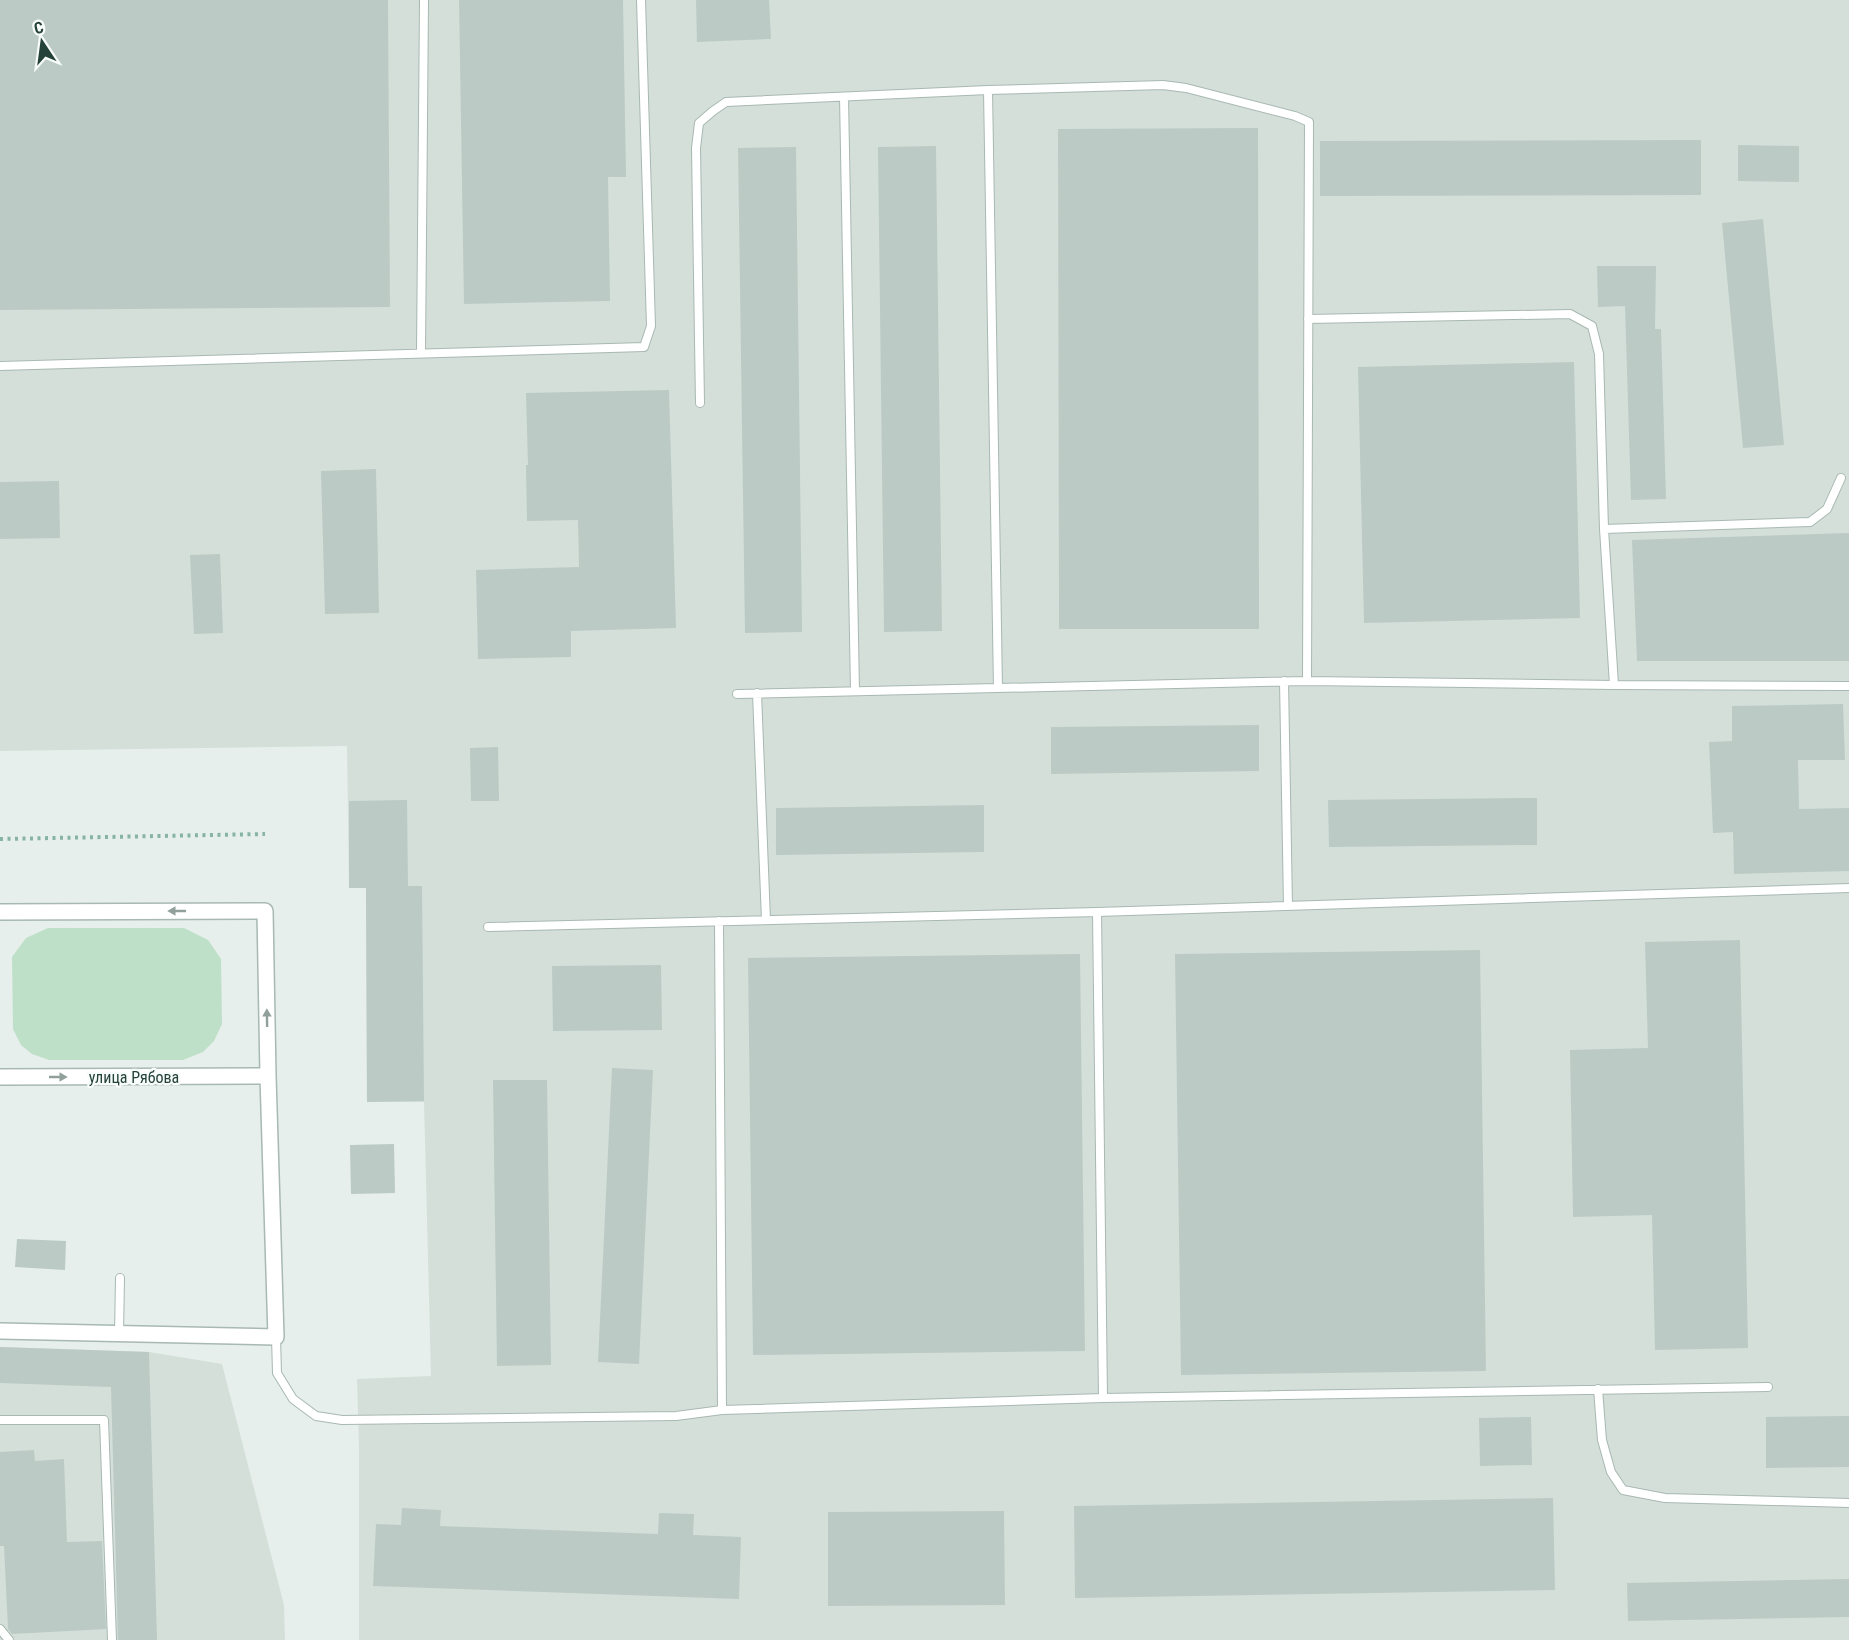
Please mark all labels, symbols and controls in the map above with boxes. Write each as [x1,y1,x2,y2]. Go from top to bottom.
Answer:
north arrow [12,12,72,72]
text: С [32,18,45,38]
one-way arrow [168,906,187,916]
one-way arrow [262,1008,272,1027]
street label: улица Рябова [89,1068,179,1087]
one-way arrow [49,1072,68,1082]

